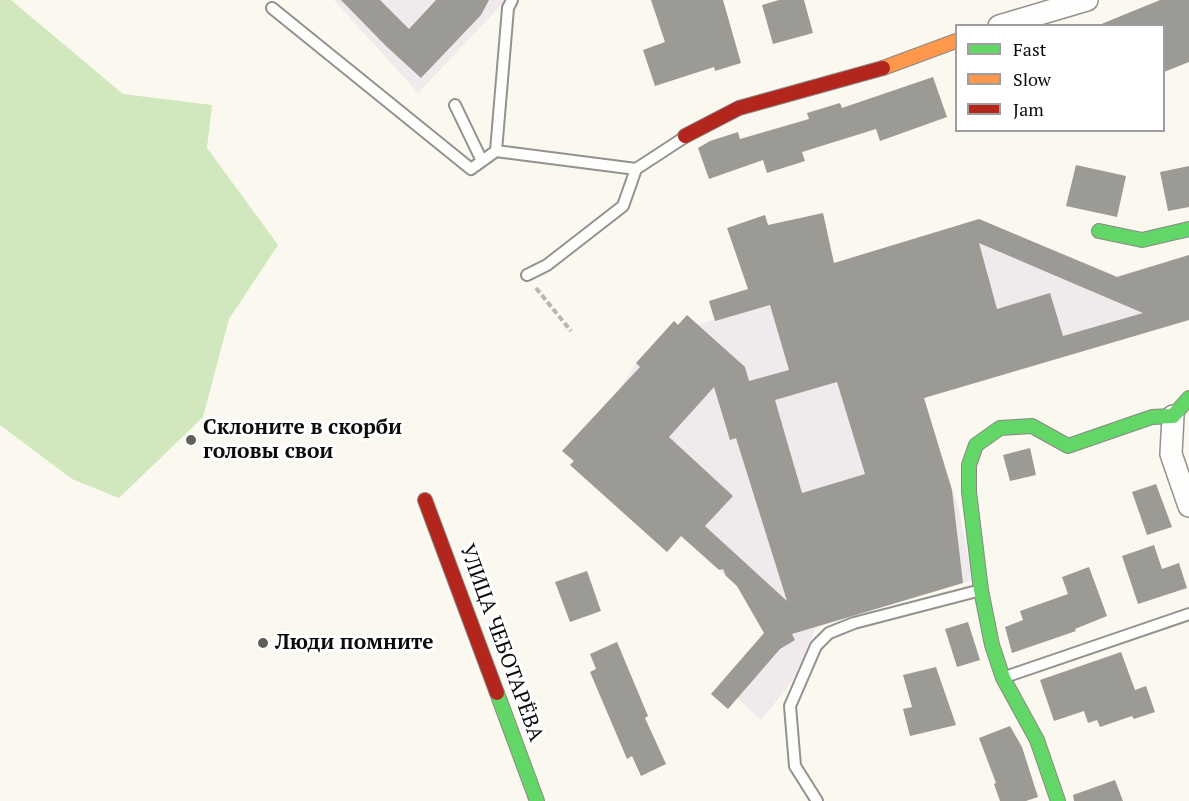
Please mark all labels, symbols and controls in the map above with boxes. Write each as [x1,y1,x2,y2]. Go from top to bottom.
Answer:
legend [955,24,1165,132]
text: Fast [1013,37,1046,61]
text: Slow [1013,67,1051,91]
text: Jam [1013,97,1044,121]
place label: Склоните в скорби головы свои [203,415,402,465]
marker: Склоните в скорби головы свои [184,433,198,447]
street label: УЛИЦА ЧЕБОТАРЁВА [454,541,548,745]
place label: Люди помните [275,630,434,656]
marker: Люди помните [256,636,270,650]

